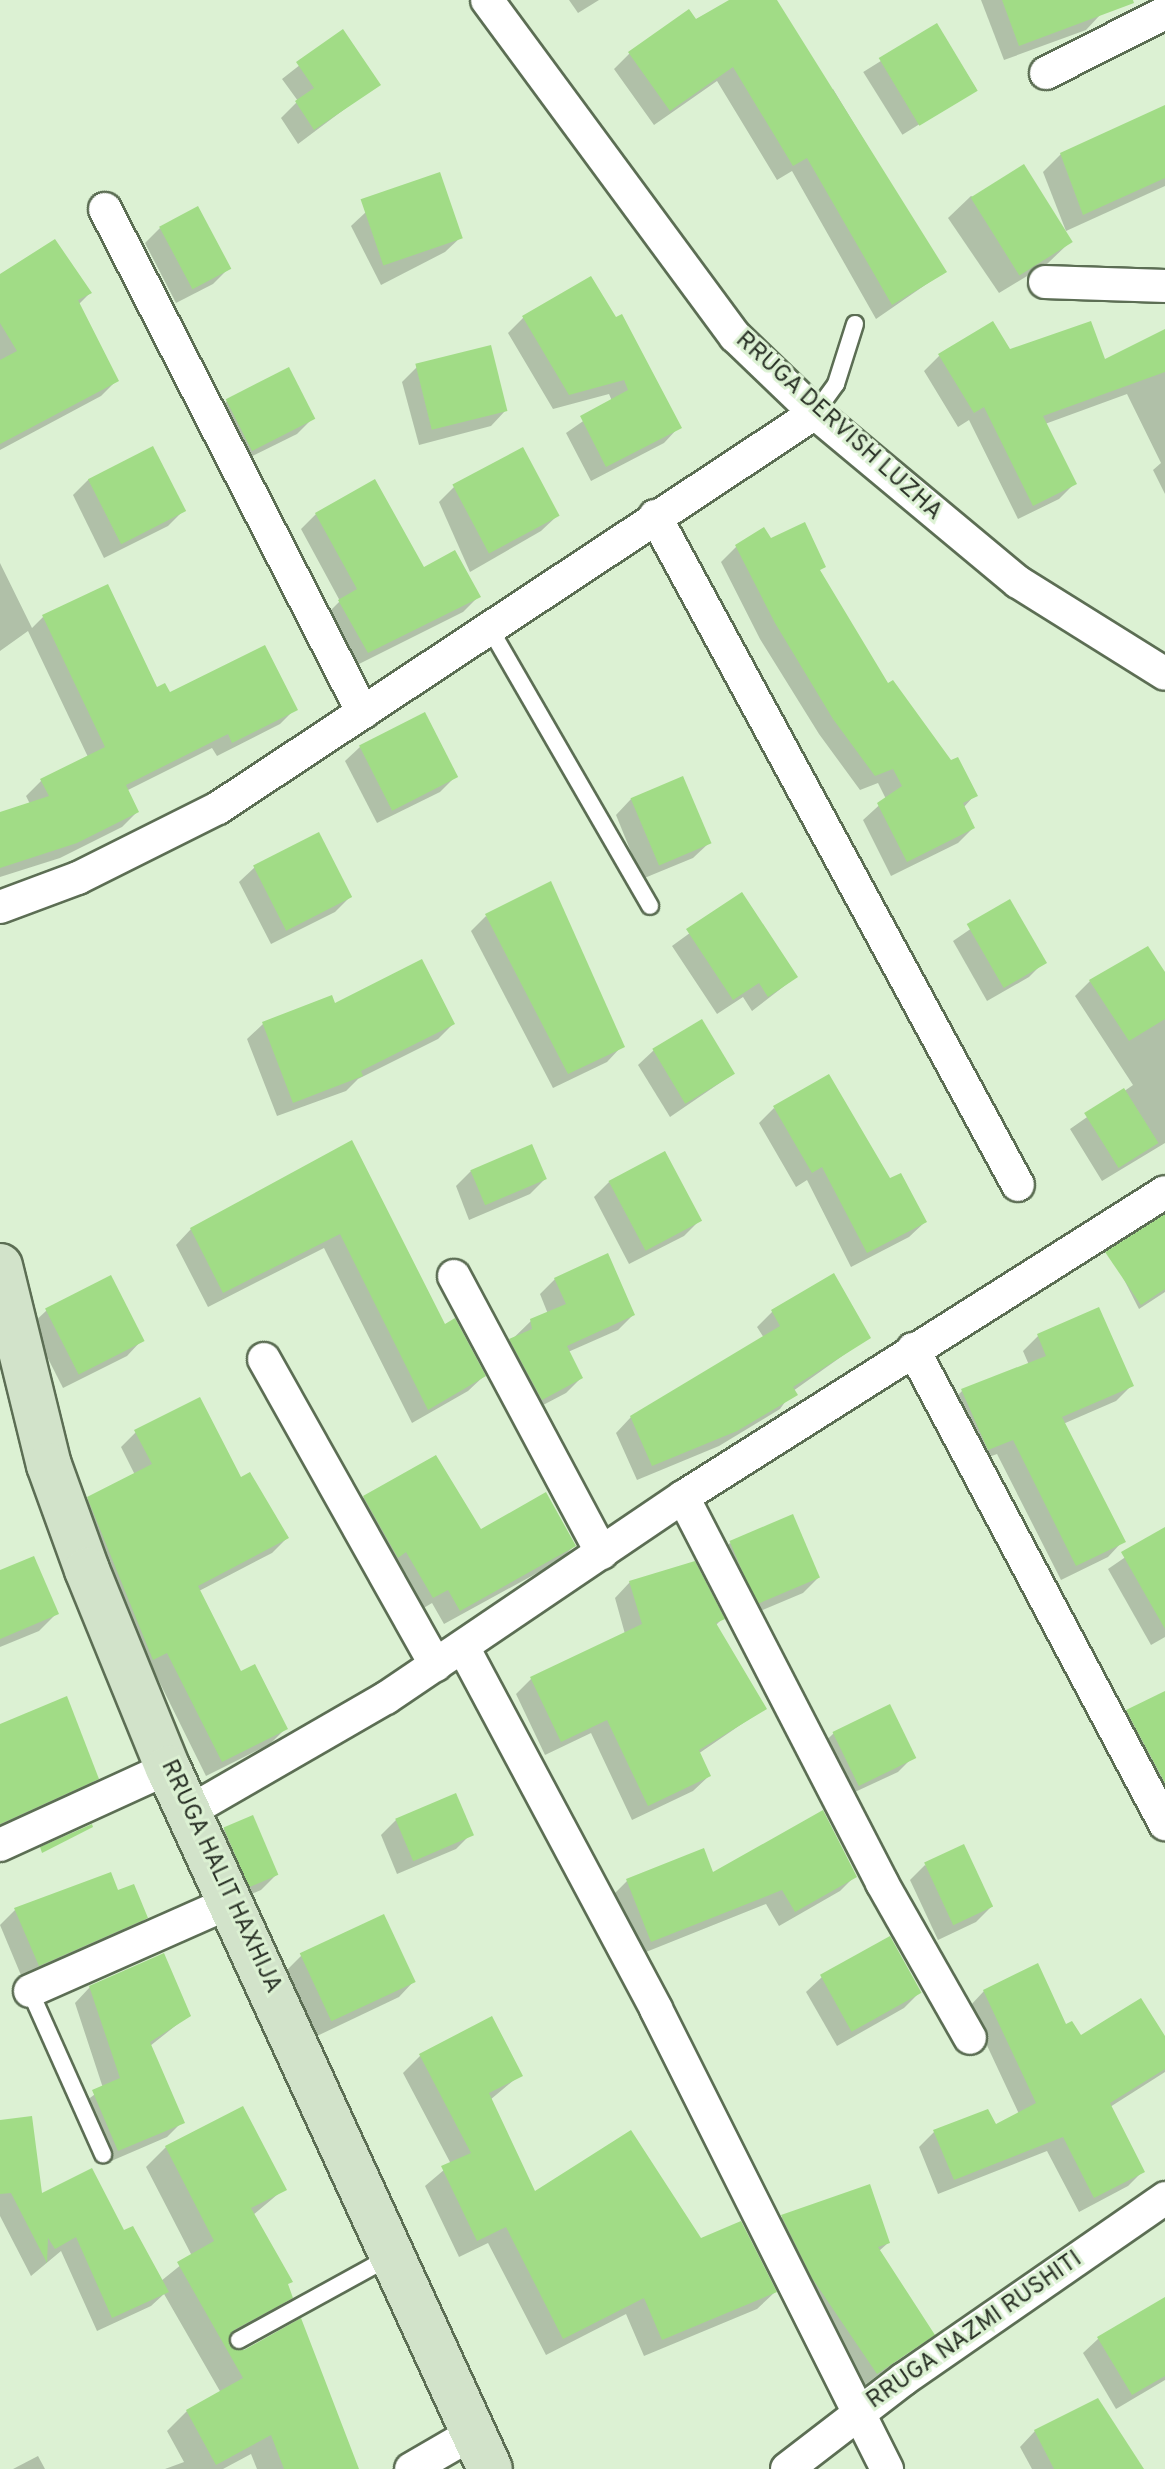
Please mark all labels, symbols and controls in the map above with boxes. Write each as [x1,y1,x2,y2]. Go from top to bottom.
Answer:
street label: RRUGA DERVISH LUZHA [728,326,948,528]
street label: RRUGA HALIT HAXHIJA [153,1755,287,1999]
street label: RRUGA NAZMI RUSHITI [861,2246,1089,2416]

